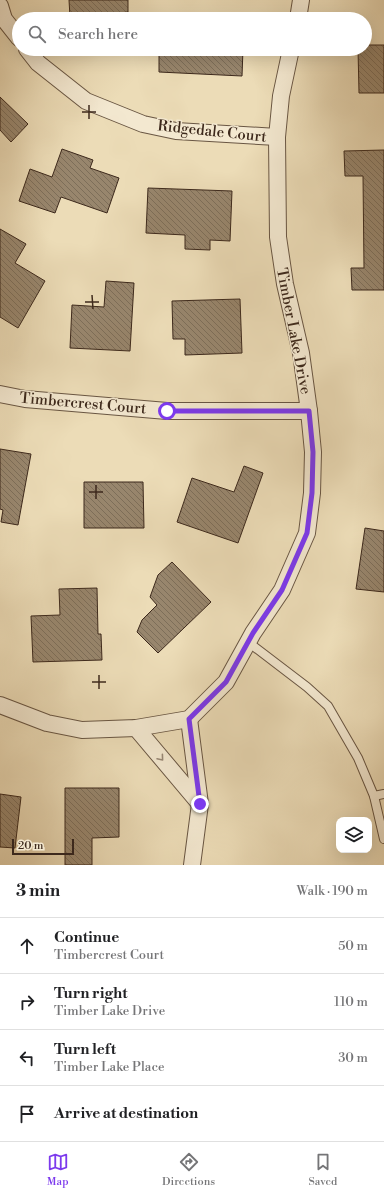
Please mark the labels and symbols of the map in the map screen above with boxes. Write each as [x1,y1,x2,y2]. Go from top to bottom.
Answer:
street label: Ridgedale Court [156,116,268,147]
street label: Timber Lake Drive [272,266,315,396]
street label: Timbercrest Court [19,388,148,419]
route start [158,402,176,420]
one-way arrow [157,753,164,761]
route end [191,795,209,813]
scale bar [12,837,74,856]

